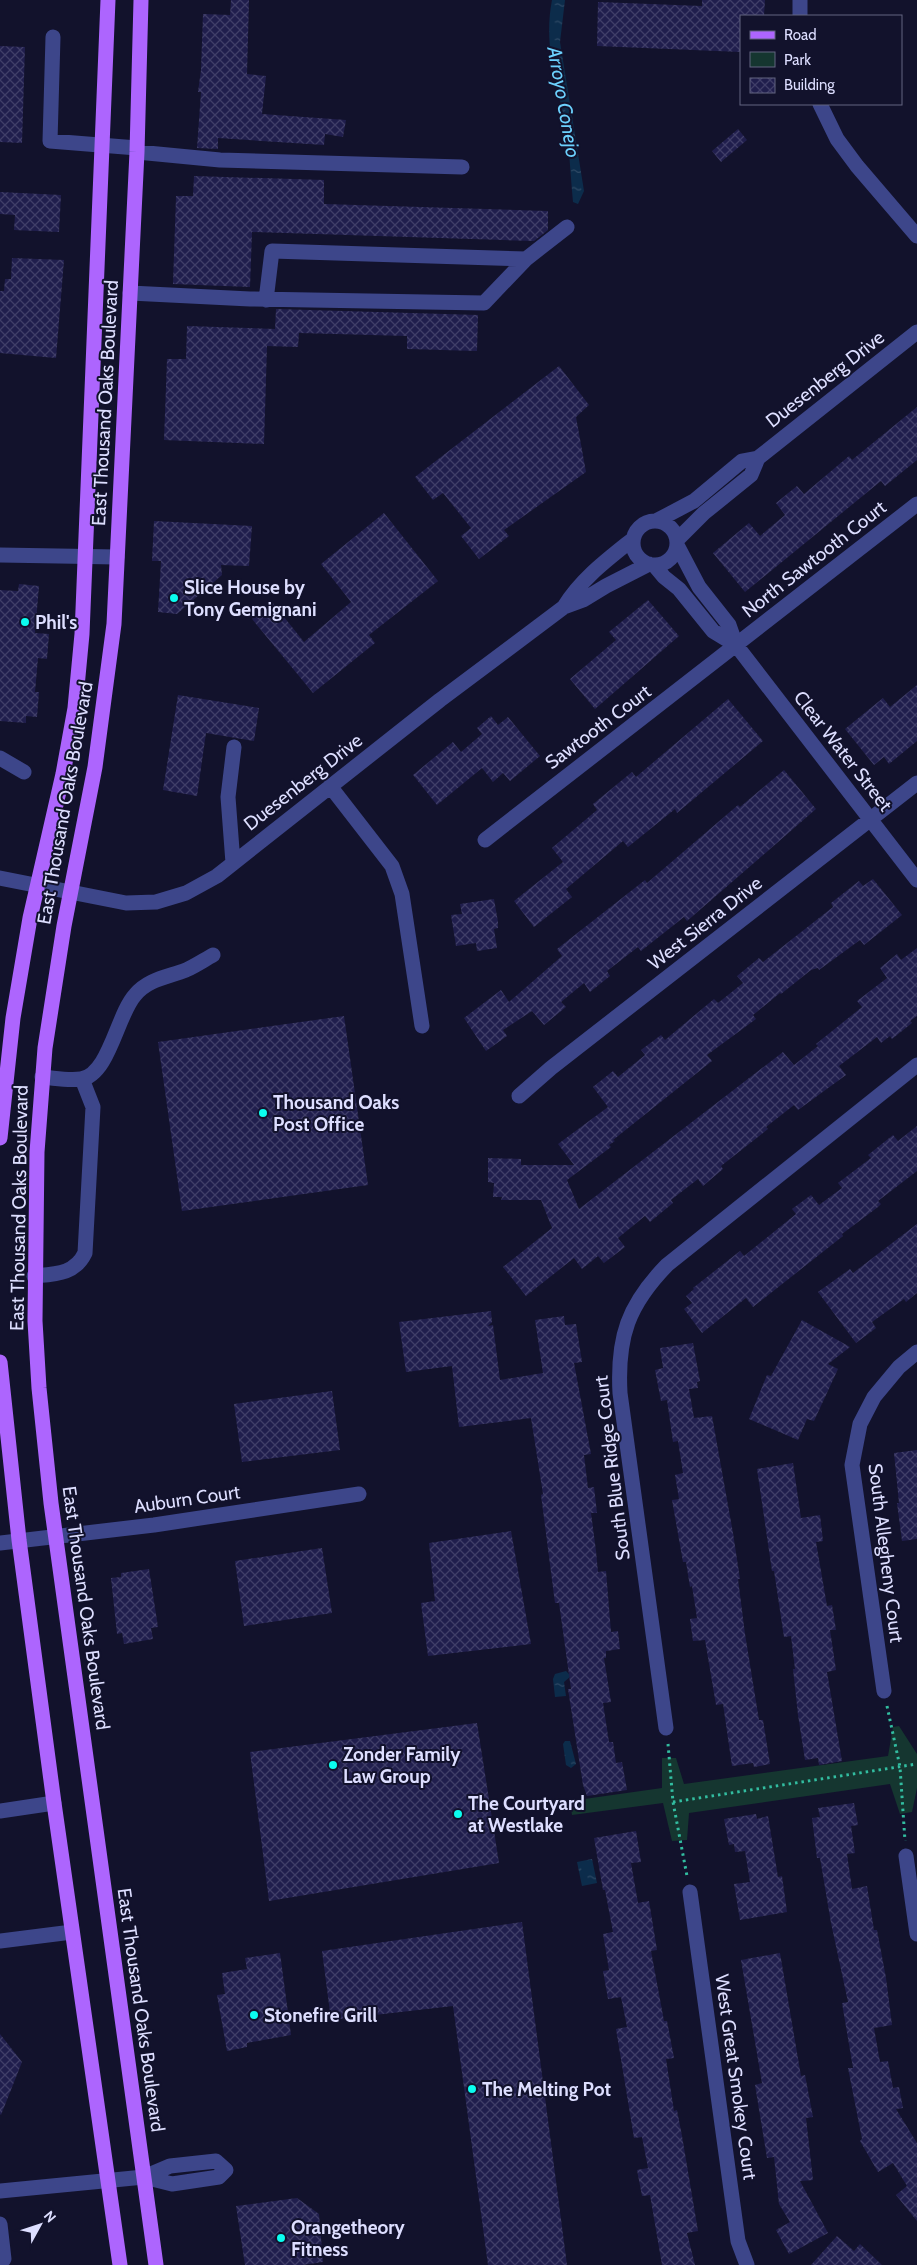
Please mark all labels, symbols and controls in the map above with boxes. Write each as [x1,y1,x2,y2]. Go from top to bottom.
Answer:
legend [740,15,902,105]
text: Road [784,26,817,44]
water label: Arroyo Conejo [542,44,586,159]
text: Park [784,51,811,69]
text: Building [784,76,835,94]
street label: East Thousand Oaks Boulevard [87,280,123,526]
street label: Duesenberg Drive [761,325,889,432]
street label: North Sawtooth Court [737,495,891,622]
place label: Slice House by Tony Gemignani [184,576,317,621]
marker: Slice House by Tony Gemignani [168,592,180,604]
place label: Phil's [35,611,77,634]
marker: Phil's [19,616,31,628]
street label: East Thousand Oaks Boulevard [32,680,98,926]
street label: Sawtooth Court [541,680,656,774]
street label: Clear Water Street [789,686,898,816]
street label: Duesenberg Drive [239,728,367,835]
street label: West Sierra Drive [643,871,767,975]
street label: East Thousand Oaks Boulevard [5,1085,33,1331]
place label: Thousand Oaks Post Office [273,1091,399,1136]
marker: Thousand Oaks Post Office [257,1107,269,1119]
street label: South Blue Ridge Court [589,1374,635,1562]
street label: South Allegheny Court [864,1462,908,1645]
street label: Auburn Court [132,1480,242,1518]
street label: East Thousand Oaks Boulevard [57,1485,115,1731]
place label: Zonder Family Law Group [343,1743,461,1788]
marker: Zonder Family Law Group [327,1759,339,1771]
place label: The Courtyard at Westlake [468,1792,585,1837]
marker: The Courtyard at Westlake [452,1808,464,1820]
street label: East Thousand Oaks Boulevard [112,1887,170,2133]
street label: West Great Smokey Court [710,1973,762,2182]
place label: Stonefire Grill [264,2004,377,2027]
marker: Stonefire Grill [248,2009,260,2021]
place label: The Melting Pot [482,2078,611,2101]
marker: The Melting Pot [466,2083,478,2095]
north arrow [15,2200,65,2250]
text: N [40,2207,60,2226]
place label: Orangetheory Fitness [291,2216,406,2261]
marker: Orangetheory Fitness [275,2232,287,2244]

